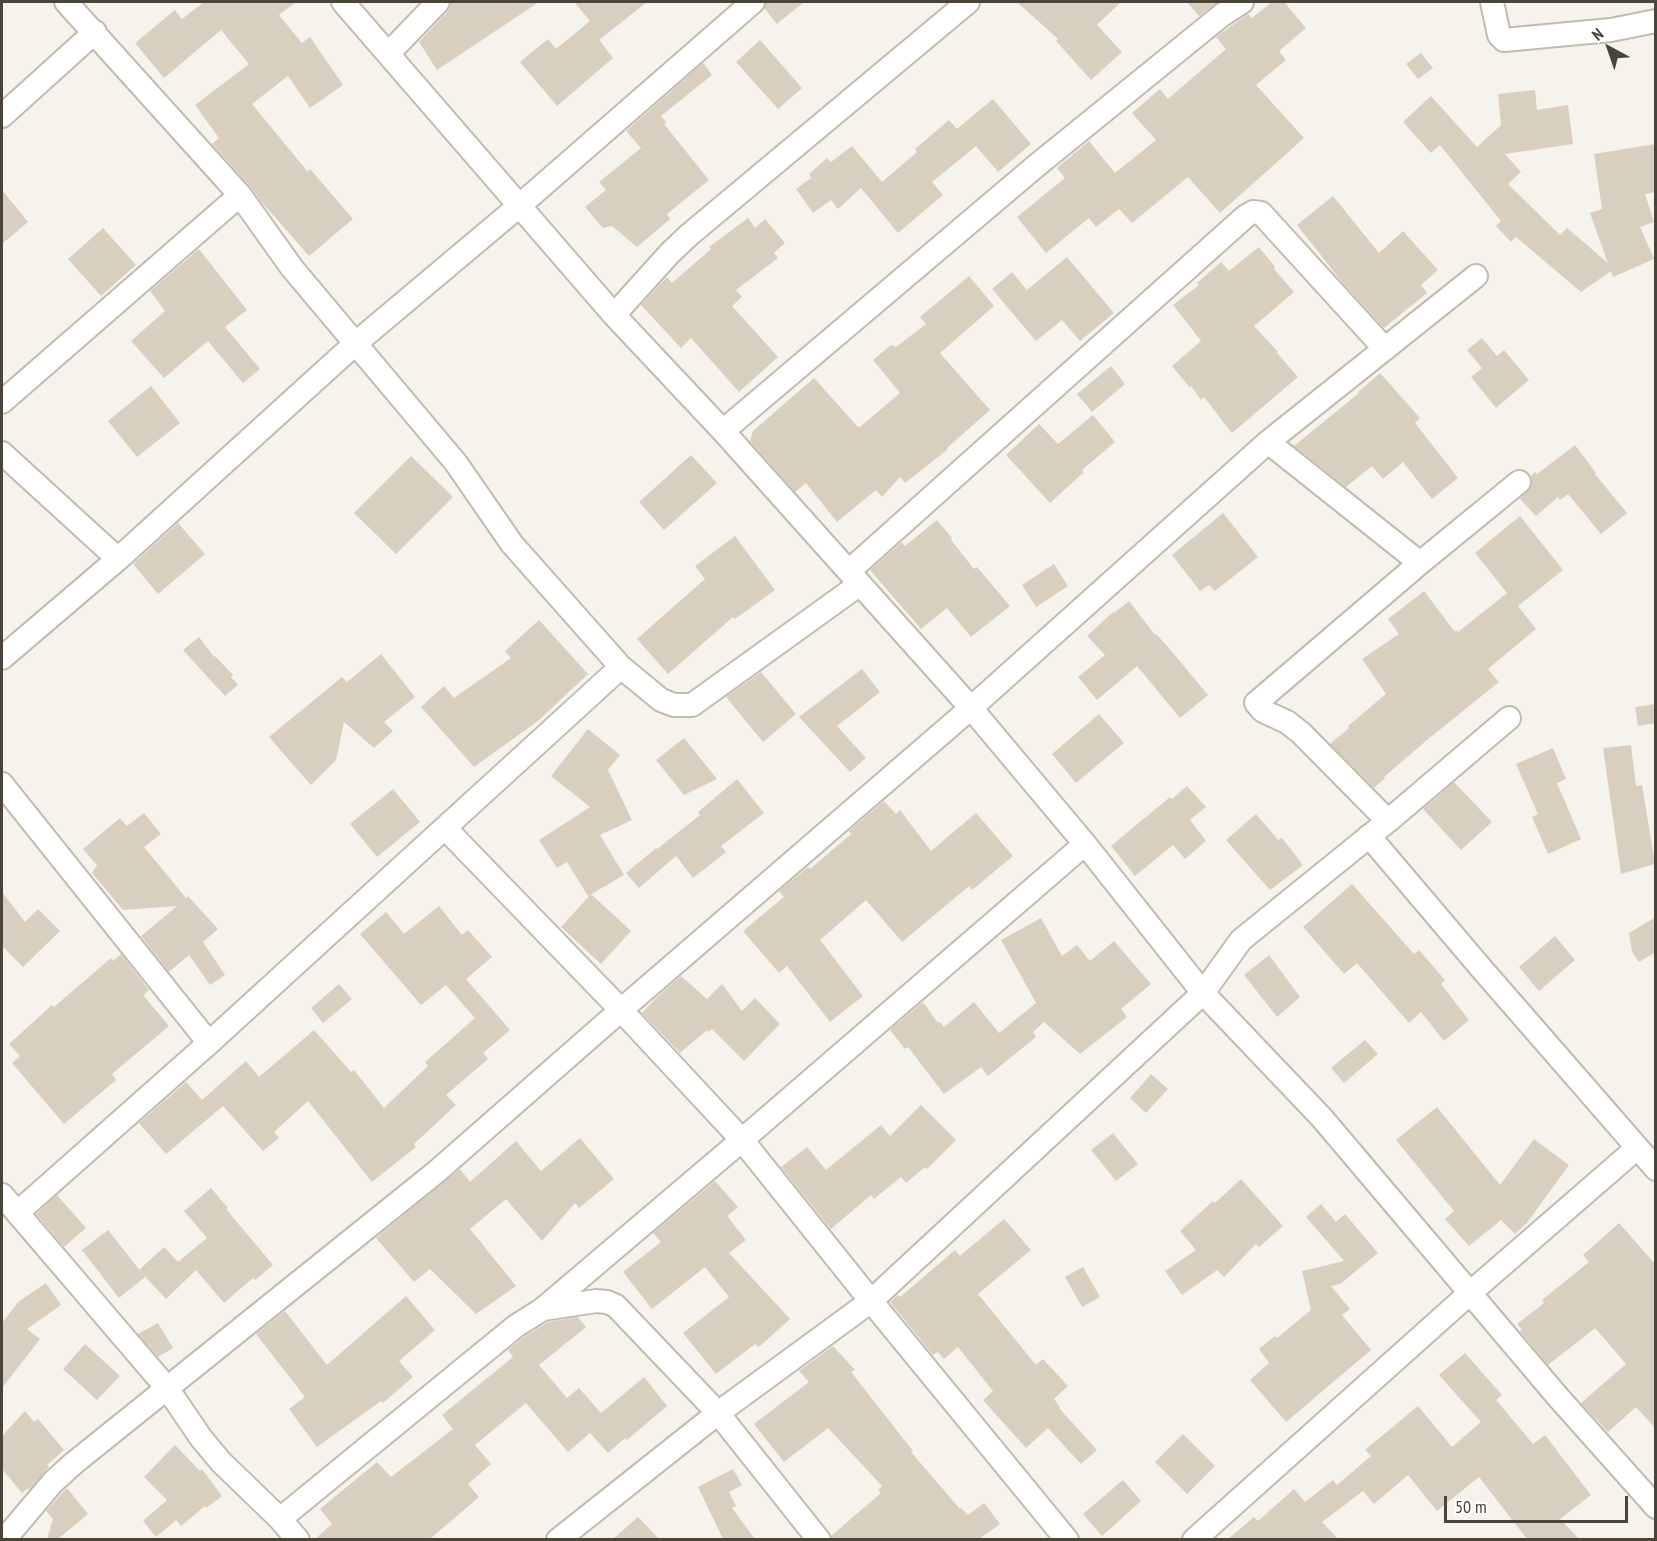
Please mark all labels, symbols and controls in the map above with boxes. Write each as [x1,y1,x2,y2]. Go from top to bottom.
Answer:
north arrow [1579,18,1639,78]
text: N [1588,24,1607,45]
scale bar [1447,1484,1632,1522]
text: 50 m [1455,1495,1487,1518]

